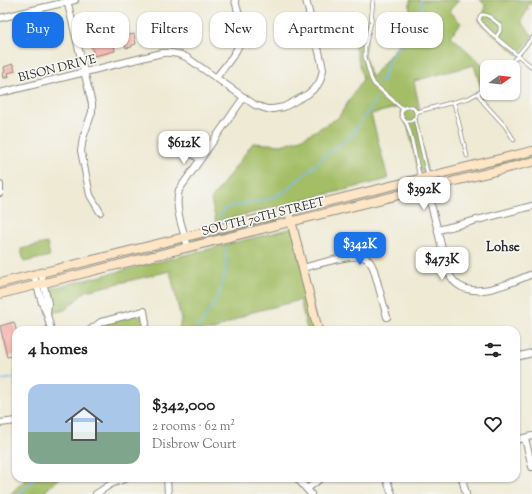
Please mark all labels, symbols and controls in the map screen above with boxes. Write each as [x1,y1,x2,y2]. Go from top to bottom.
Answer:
chip: Buy [12,12,64,48]
chip: Rent [72,12,129,48]
chip: Filters [137,12,202,48]
chip: New [210,12,266,48]
chip: Apartment [274,12,368,48]
chip: House [376,12,443,48]
street label: BISON DRIVE [16,50,99,87]
north arrow [480,60,520,100]
map controls [480,60,520,100]
pin: $612K [156,131,212,165]
text: $612K [167,135,201,153]
pin: $392K [396,177,452,211]
text: $392K [407,181,441,199]
street label: SOUTH 70TH STREET [200,193,327,241]
pin: $342K [332,232,388,266]
text: $342K [343,236,377,254]
district label: Lohse [486,239,520,257]
pin: $473K [414,247,470,281]
text: $473K [425,251,459,269]
text: 4 homes [28,338,88,362]
icon: filters [482,339,504,361]
text: $342,000 [152,394,215,418]
icon: home [60,400,108,448]
icon: heart [482,413,504,435]
text: 2 rooms · 62 m² [152,418,235,436]
text: Disbrow Court [152,436,236,454]

